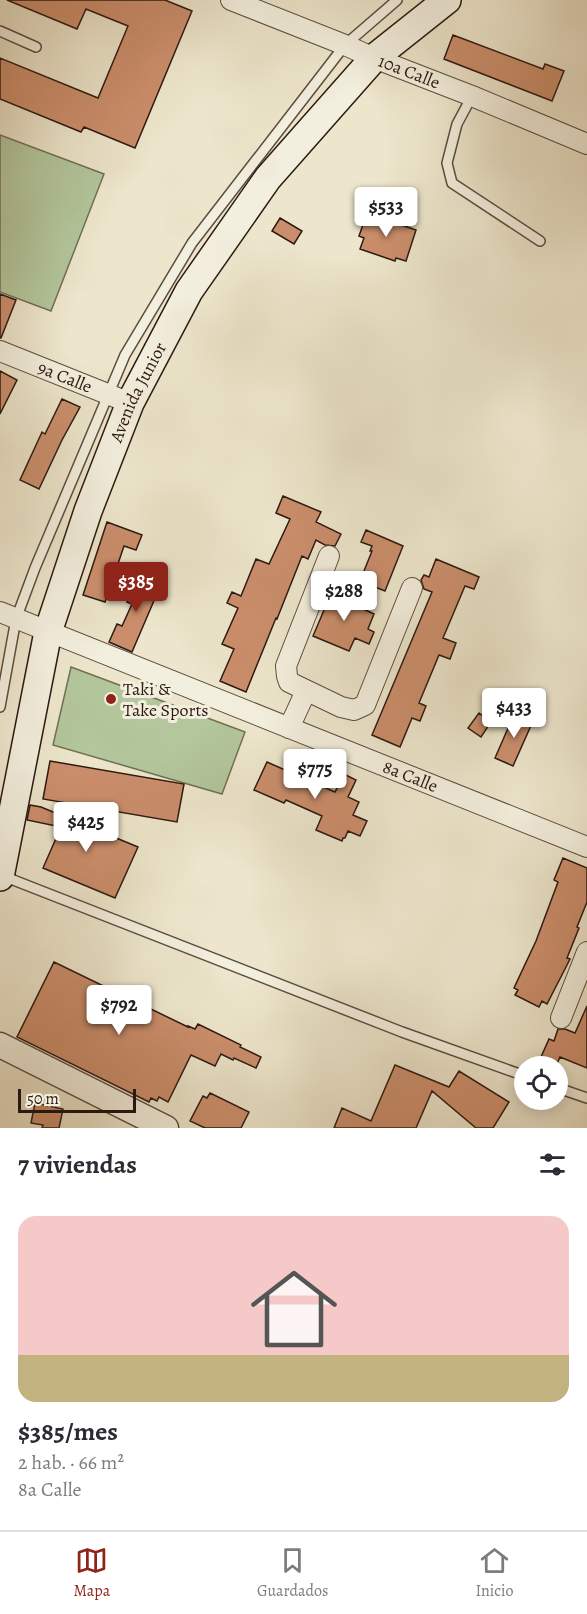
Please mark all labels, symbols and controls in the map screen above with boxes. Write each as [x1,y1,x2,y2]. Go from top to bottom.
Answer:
street label: 10a Calle [375,49,443,94]
pin: $533 [350,187,422,238]
text: $533 [368,193,404,220]
street label: Avenida Junior [104,338,172,447]
street label: 9a Calle [34,355,96,399]
pin: $385 [100,562,172,613]
text: $385 [118,568,154,595]
pin: $288 [308,571,380,622]
text: $288 [325,577,363,604]
place label: Taki & Take Sports [123,677,209,722]
pin: $433 [478,688,550,739]
marker: Taki & Take Sports [104,692,118,706]
text: $433 [496,694,532,721]
pin: $775 [279,749,351,800]
street label: 8a Calle [379,754,441,798]
text: $775 [298,755,332,782]
pin: $425 [50,802,122,853]
text: $425 [68,808,104,835]
pin: $792 [83,985,155,1036]
text: $792 [101,991,137,1018]
map controls [514,1056,568,1110]
button: locate [514,1056,568,1110]
scale bar [18,1086,136,1114]
text: 50 m [27,1088,59,1110]
text: 7 viviendas [18,1147,137,1182]
icon: filters [536,1148,569,1181]
icon: home [240,1255,348,1363]
text: $385/mes [18,1414,118,1449]
text: 2 hab. · 66 m² [18,1449,124,1476]
text: 8a Calle [18,1476,82,1503]
tab: Mapa [73,1544,110,1602]
tab: Guardados [257,1544,329,1602]
tab: Inicio [475,1544,514,1602]

